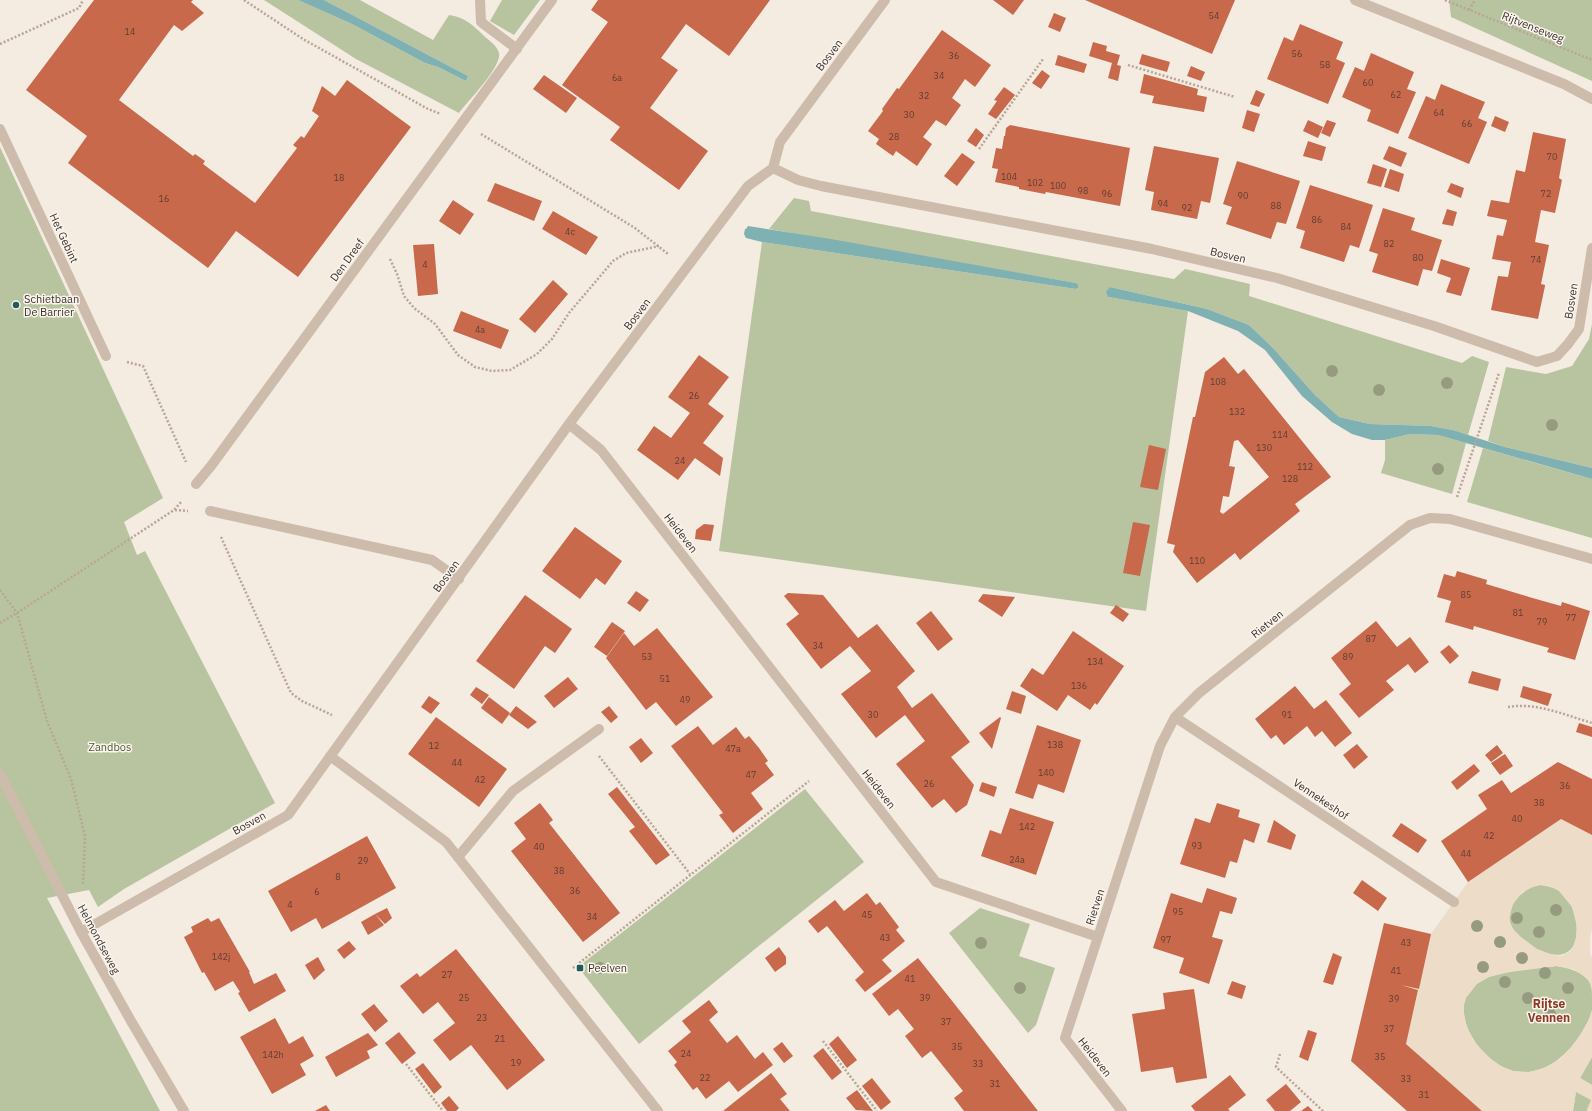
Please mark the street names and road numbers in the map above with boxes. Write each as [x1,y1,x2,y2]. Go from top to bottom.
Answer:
street label: Rijtvenseweg [1500,8,1566,46]
street label: Bosven [813,36,845,74]
street label: Het Gebint [46,211,82,265]
street label: Den Dreef [327,236,367,284]
street label: Bosven [1209,244,1247,266]
street label: Bosven [1561,282,1581,320]
street label: Bosven [621,295,653,333]
street label: Heideven [661,510,701,556]
street label: Bosven [430,557,462,595]
street label: Rietven [1248,607,1286,641]
street label: Heideven [859,766,899,812]
street label: Vennekeshof [1291,775,1352,823]
street label: Bosven [230,808,268,838]
street label: Rietven [1083,887,1107,927]
street label: Helmondseweg [75,902,123,976]
street label: Heideven [1075,1034,1115,1080]

